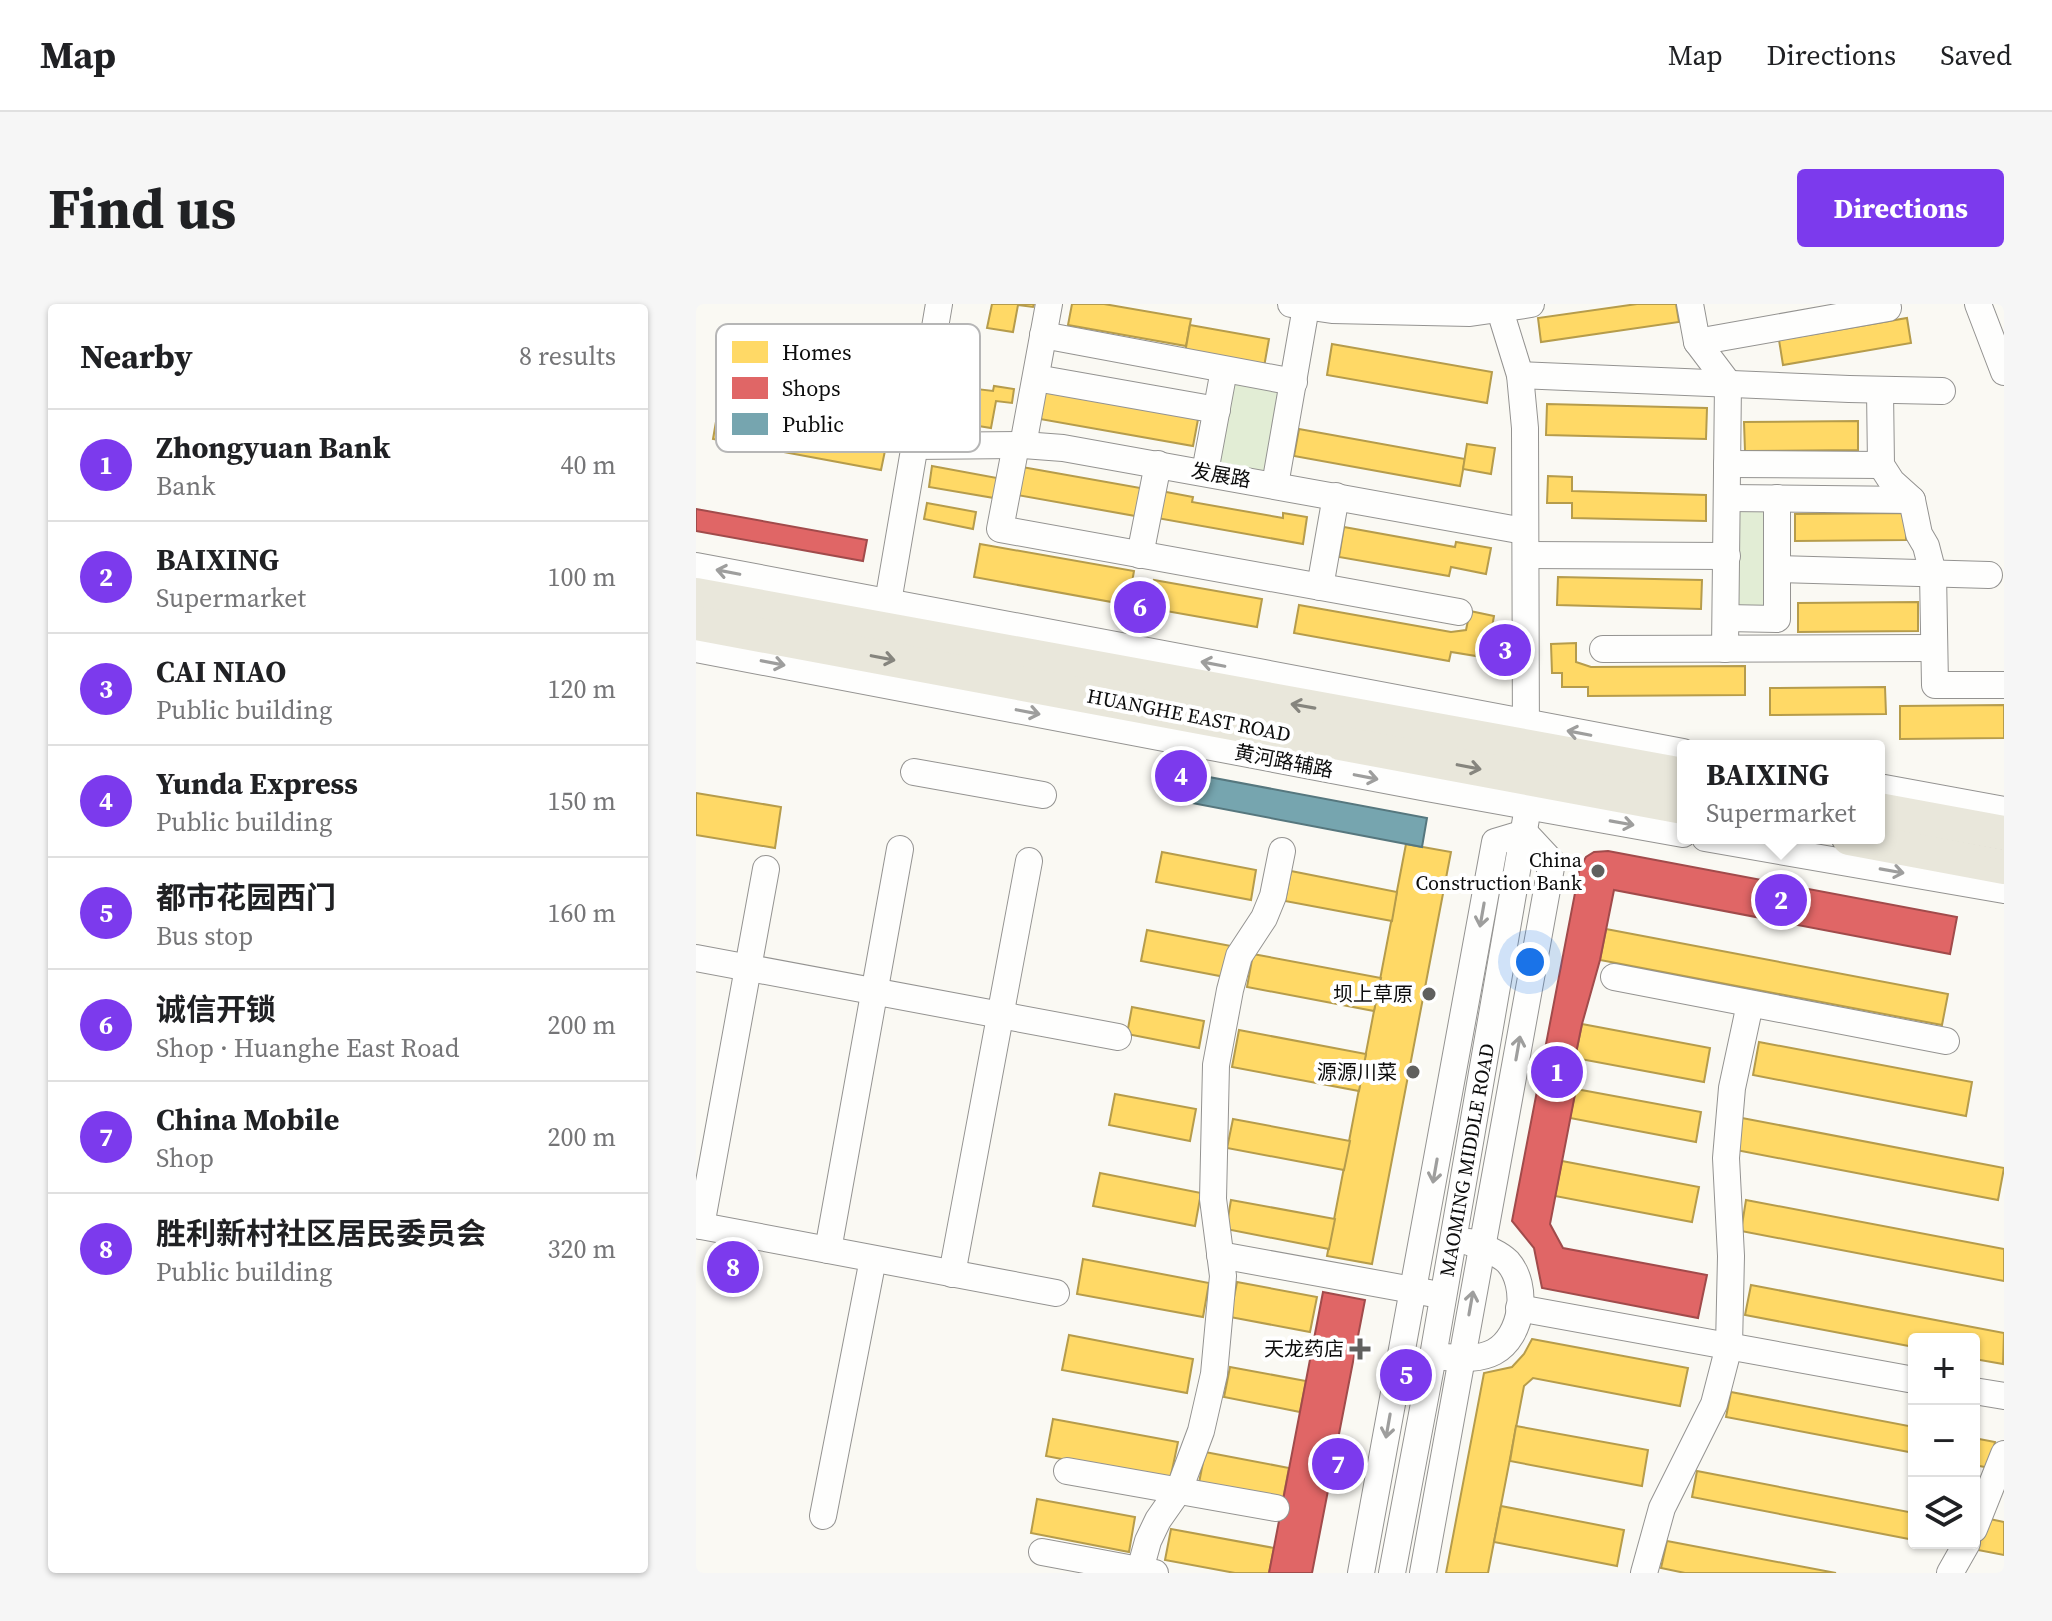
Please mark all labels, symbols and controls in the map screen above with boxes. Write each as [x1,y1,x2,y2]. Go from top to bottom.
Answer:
text: Map [40,29,116,81]
text: Map [1668,36,1723,74]
text: Directions [1767,36,1896,74]
text: Saved [1940,36,2012,74]
button: Directions [1797,169,2004,247]
text: Find us [48,170,236,247]
legend [716,324,980,452]
text: Nearby [80,333,193,379]
text: Homes [782,337,852,367]
text: 8 results [519,338,616,374]
text: Shops [782,373,841,403]
text: Public [782,409,844,439]
text: Zhongyuan Bank [156,427,390,468]
text: 1 [99,447,113,483]
text: 40 m [561,447,616,483]
street label: 发展路 [1189,456,1253,494]
text: Bank [156,468,215,504]
text: BAIXING [156,539,279,580]
text: 2 [99,559,113,595]
text: 100 m [548,559,616,595]
one-way arrow [716,563,742,578]
pin: 6 [1114,577,1166,637]
text: Supermarket [156,580,306,616]
pin: 3 [1479,620,1531,680]
text: CAI NIAO [156,651,286,692]
one-way arrow [870,651,895,666]
one-way arrow [1201,655,1227,670]
one-way arrow [759,657,785,672]
text: 3 [99,671,113,707]
text: 120 m [548,671,616,707]
street label: HUANGHE EAST ROAD [1085,682,1293,748]
text: Public building [156,692,333,728]
one-way arrow [1291,697,1316,712]
one-way arrow [1015,705,1040,720]
one-way arrow [1567,724,1592,739]
street label: 黄河路辅路 [1232,738,1336,784]
popup [1677,740,1885,844]
pin: 4 [1155,746,1207,806]
text: BAIXING [1706,754,1829,795]
one-way arrow [1455,761,1481,776]
text: Yunda Express [156,763,358,804]
one-way arrow [1353,770,1378,785]
text: 4 [99,783,113,819]
text: 150 m [548,783,616,819]
text: Supermarket [1706,795,1856,831]
text: Public building [156,804,333,840]
one-way arrow [1608,817,1634,832]
place label: China Construction Bank [1415,846,1583,897]
marker: China Construction Bank [1589,862,1607,880]
one-way arrow [1879,864,1904,879]
pin: 2 [1755,870,1807,930]
text: 都市花园西门 [156,877,336,918]
text: 5 [99,895,113,931]
text: 160 m [548,895,616,931]
one-way arrow [1473,902,1488,927]
text: Bus stop [156,918,253,954]
your location [1510,942,1550,982]
place label: 坝上草原 [1333,980,1413,1008]
marker: 坝上草原 [1420,985,1438,1003]
text: 诚信开锁 [156,989,276,1030]
text: 6 [99,1007,113,1043]
text: 200 m [548,1007,616,1043]
text: Shop · Huanghe East Road [156,1030,460,1066]
one-way arrow [1511,1035,1526,1061]
street label: MAOMING MIDDLE ROAD [1433,1041,1501,1279]
pin: 1 [1531,1042,1583,1102]
place label: 源源川菜 [1317,1058,1397,1086]
marker: 源源川菜 [1404,1063,1422,1081]
text: China Mobile [156,1099,339,1140]
text: 7 [99,1119,113,1155]
text: 200 m [548,1119,616,1155]
text: Shop [156,1140,214,1176]
one-way arrow [1426,1157,1441,1183]
text: 胜利新村社区居民委员会 [156,1213,486,1254]
text: 8 [99,1231,113,1267]
text: 320 m [548,1231,616,1267]
pin: 8 [707,1237,759,1297]
text: Public building [156,1254,333,1290]
one-way arrow [1465,1291,1480,1317]
map controls [1908,1333,1980,1549]
button: + [1908,1333,1980,1405]
place label: 天龙药店 [1264,1335,1344,1363]
marker: 天龙药店 [1351,1340,1369,1358]
pin: 5 [1380,1345,1432,1405]
button: − [1908,1405,1980,1477]
one-way arrow [1379,1413,1394,1439]
pin: 7 [1312,1434,1364,1494]
button: layers [1908,1477,1980,1549]

